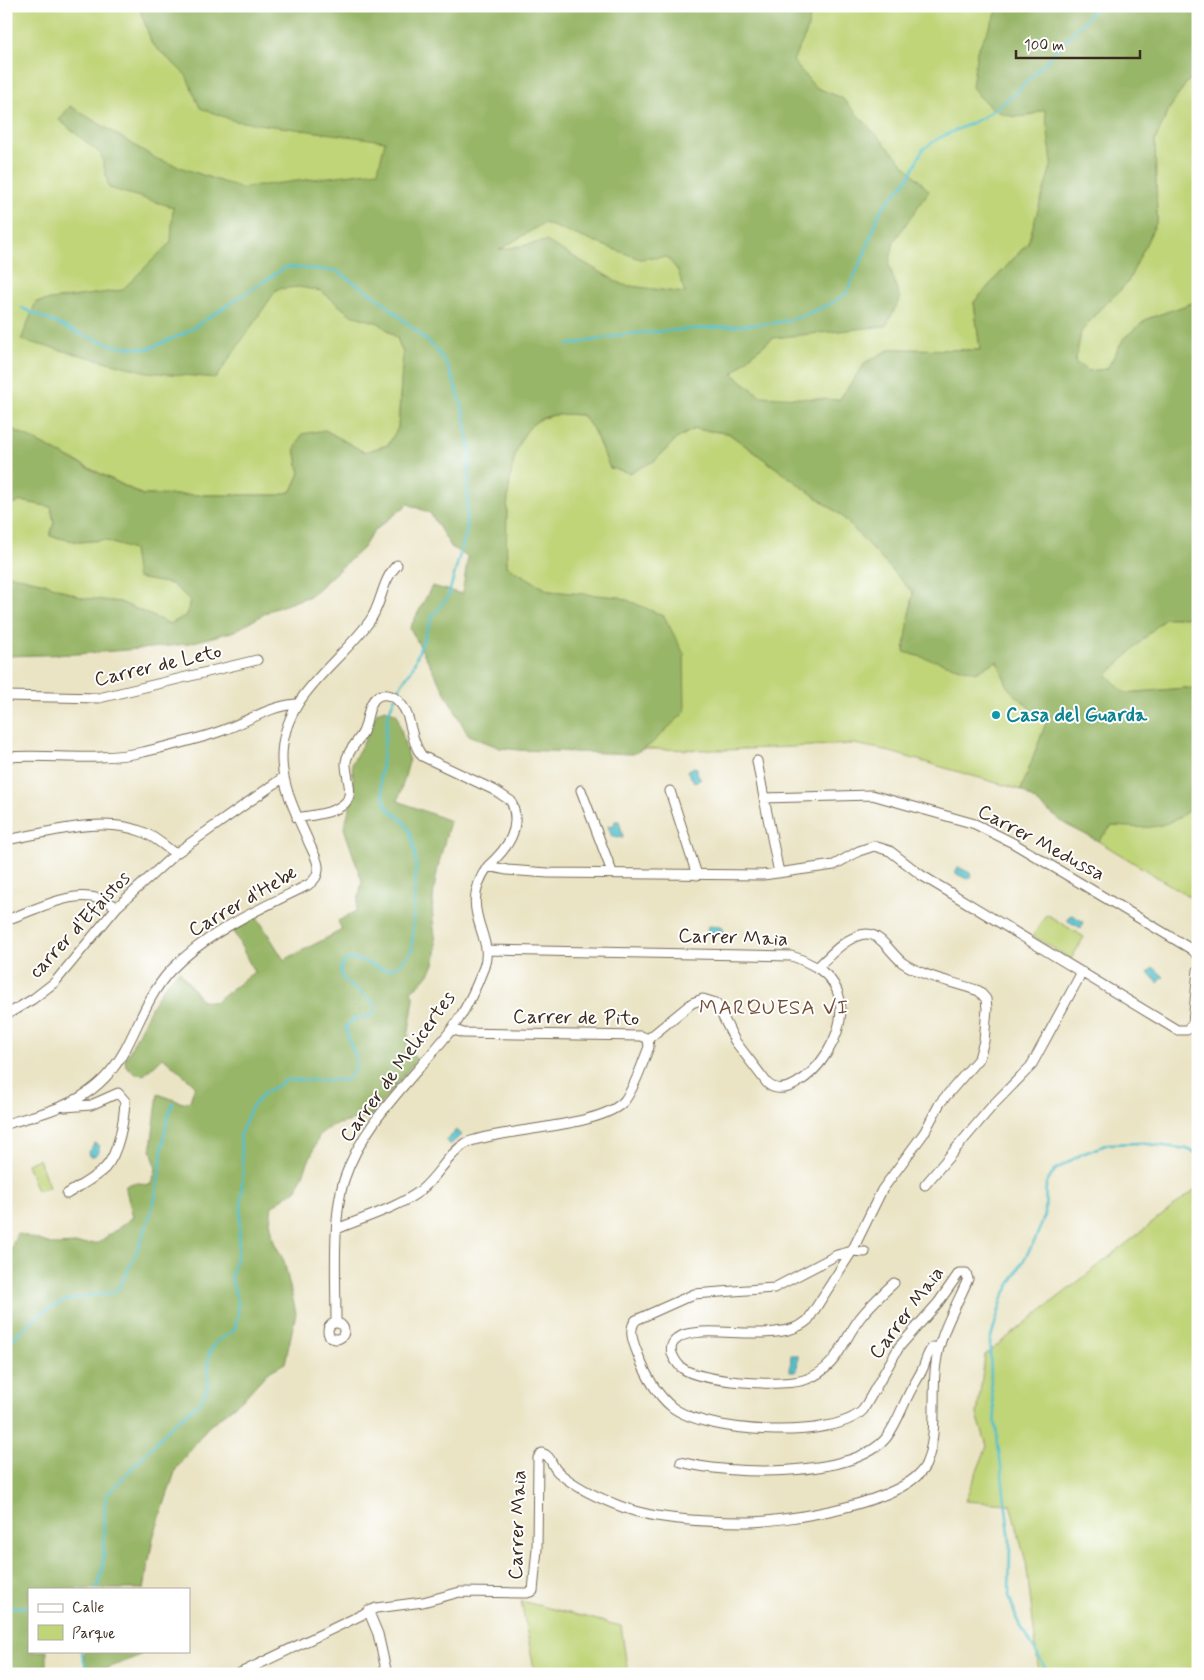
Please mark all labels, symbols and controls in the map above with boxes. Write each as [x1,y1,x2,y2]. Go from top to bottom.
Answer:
scale bar [1016,28,1140,60]
text: 100 m [1024,36,1064,56]
street label: Carrer de Leto [92,638,224,694]
place label: Casa del Guarda [1006,702,1148,729]
marker: Casa del Guarda [990,709,1002,721]
street label: Carrer Medussa [973,798,1109,888]
street label: Carrer d'Hebe [184,860,302,944]
street label: carrer d'Efaistos [23,865,137,985]
street label: Carrer Maia [678,923,788,953]
street label: Carrer de Melicertes [334,986,462,1148]
district label: MARQUESA VI [699,994,849,1022]
street label: Carrer de Pito [513,1003,639,1033]
street label: Carrer Maia [863,1261,951,1365]
street label: Carrer Maia [503,1470,533,1580]
legend [28,1588,190,1652]
text: Calle [72,1598,104,1618]
text: Parque [72,1624,115,1644]

